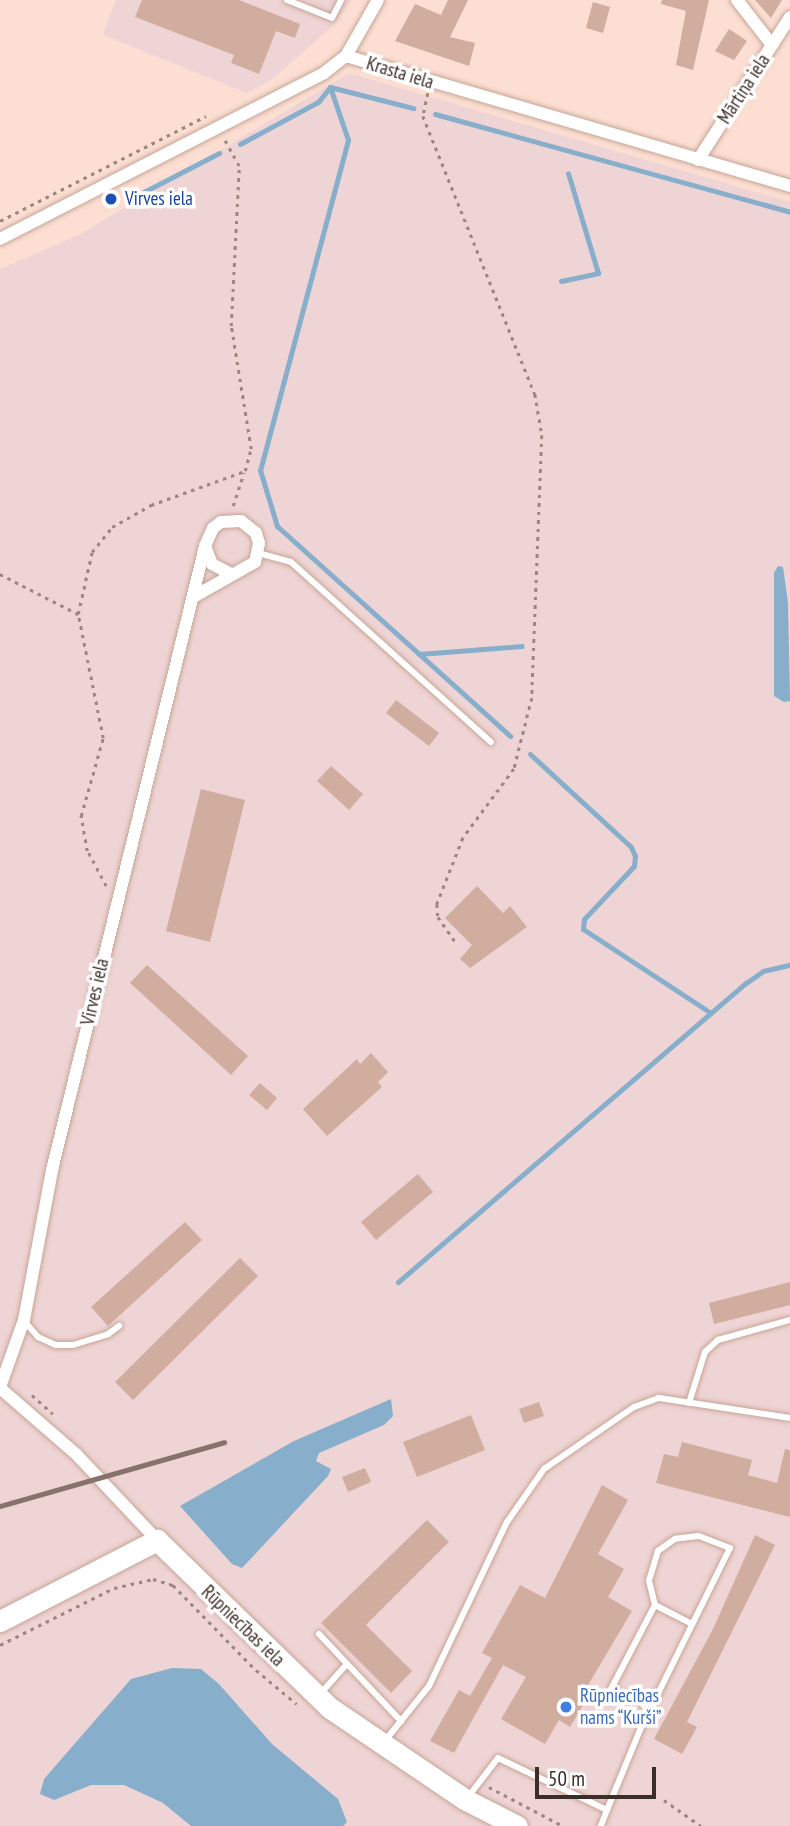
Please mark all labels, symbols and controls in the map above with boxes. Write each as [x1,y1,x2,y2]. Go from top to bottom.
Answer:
street label: Mārtiņa iela [713,50,775,128]
street label: Krasta iela [364,52,436,94]
place label: Virves iela [125,188,193,210]
marker: Virves iela [103,191,119,207]
street label: Virves iela [76,956,114,1028]
street label: Rūpniecības iela [197,1581,289,1671]
place label: Rūpniecības nams “Kurši” [580,1685,663,1729]
marker: Rūpniecības nams “Kurši” [558,1699,574,1715]
scale bar [538,1752,659,1796]
text: 50 m [548,1765,585,1792]

